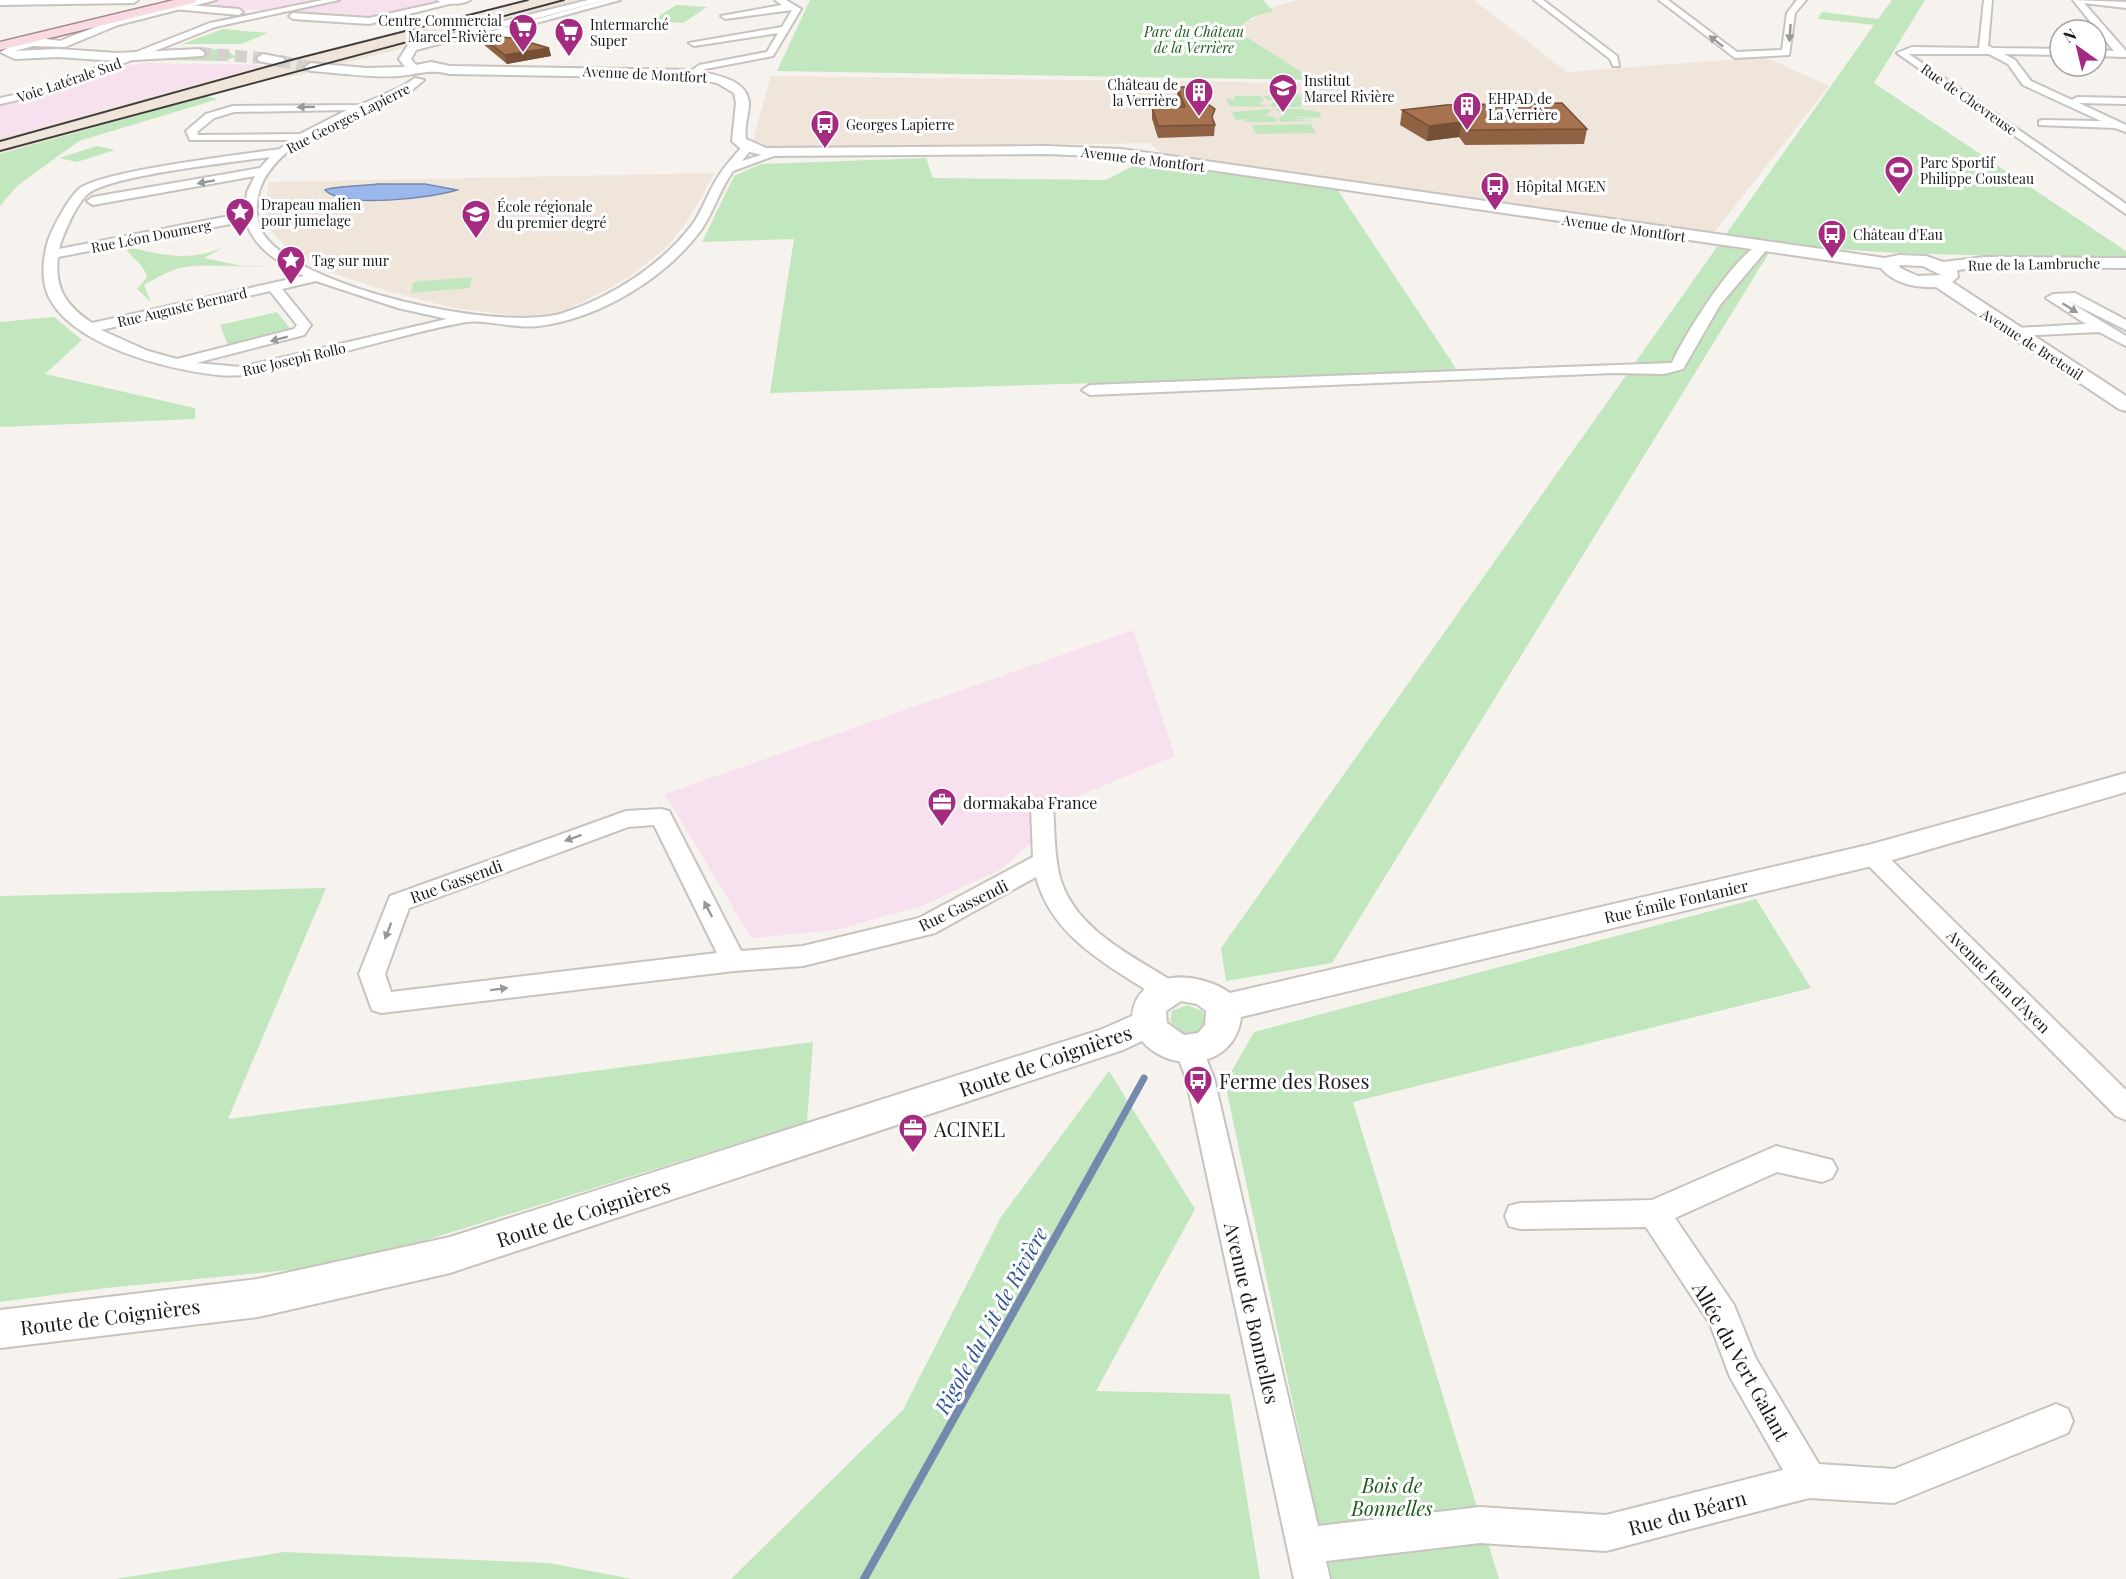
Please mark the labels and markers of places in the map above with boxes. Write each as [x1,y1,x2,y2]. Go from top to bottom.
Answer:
place label: Centre Commercial Marcel-Rivière [378,11,502,46]
supermarket icon: Centre Commercial Marcel-Rivière [507,12,539,54]
place label: Intermarché Super [590,15,669,50]
supermarket icon: Intermarché Super [553,16,585,58]
place label: Institut Marcel Rivière [1304,71,1395,106]
school or university icon: Institut Marcel Rivière [1267,72,1299,114]
place label: Château de la Verrière [1107,75,1178,110]
building icon: Château de la Verrière [1183,76,1215,118]
place label: EHPAD de La Verrière [1488,89,1558,124]
building icon: EHPAD de La Verrière [1451,90,1483,132]
bus stop icon: Georges Lapierre [809,108,841,150]
place label: Georges Lapierre [846,115,955,134]
place label: Parc Sportif Philippe Cousteau [1920,153,2034,188]
sports icon: Parc Sportif Philippe Cousteau [1883,154,1915,196]
bus stop icon: Hôpital MGEN [1479,170,1511,212]
place label: Hôpital MGEN [1516,177,1606,196]
place label: Drapeau malien pour jumelage [261,195,362,230]
place icon: Drapeau malien pour jumelage [224,196,256,238]
place label: École régionale du premier degré [497,197,607,232]
school or university icon: École régionale du premier degré [460,198,492,240]
bus stop icon: Château d'Eau [1816,218,1848,260]
place label: Château d'Eau [1853,225,1943,244]
place icon: Tag sur mur [275,244,307,286]
place label: Tag sur mur [312,251,390,270]
office icon: dormakaba France [926,786,958,828]
place label: dormakaba France [963,792,1097,813]
bus stop icon: Ferme des Roses [1182,1064,1214,1106]
place label: Ferme des Roses [1219,1067,1369,1094]
office icon: ACINEL [897,1112,929,1154]
place label: ACINEL [933,1115,1005,1142]

